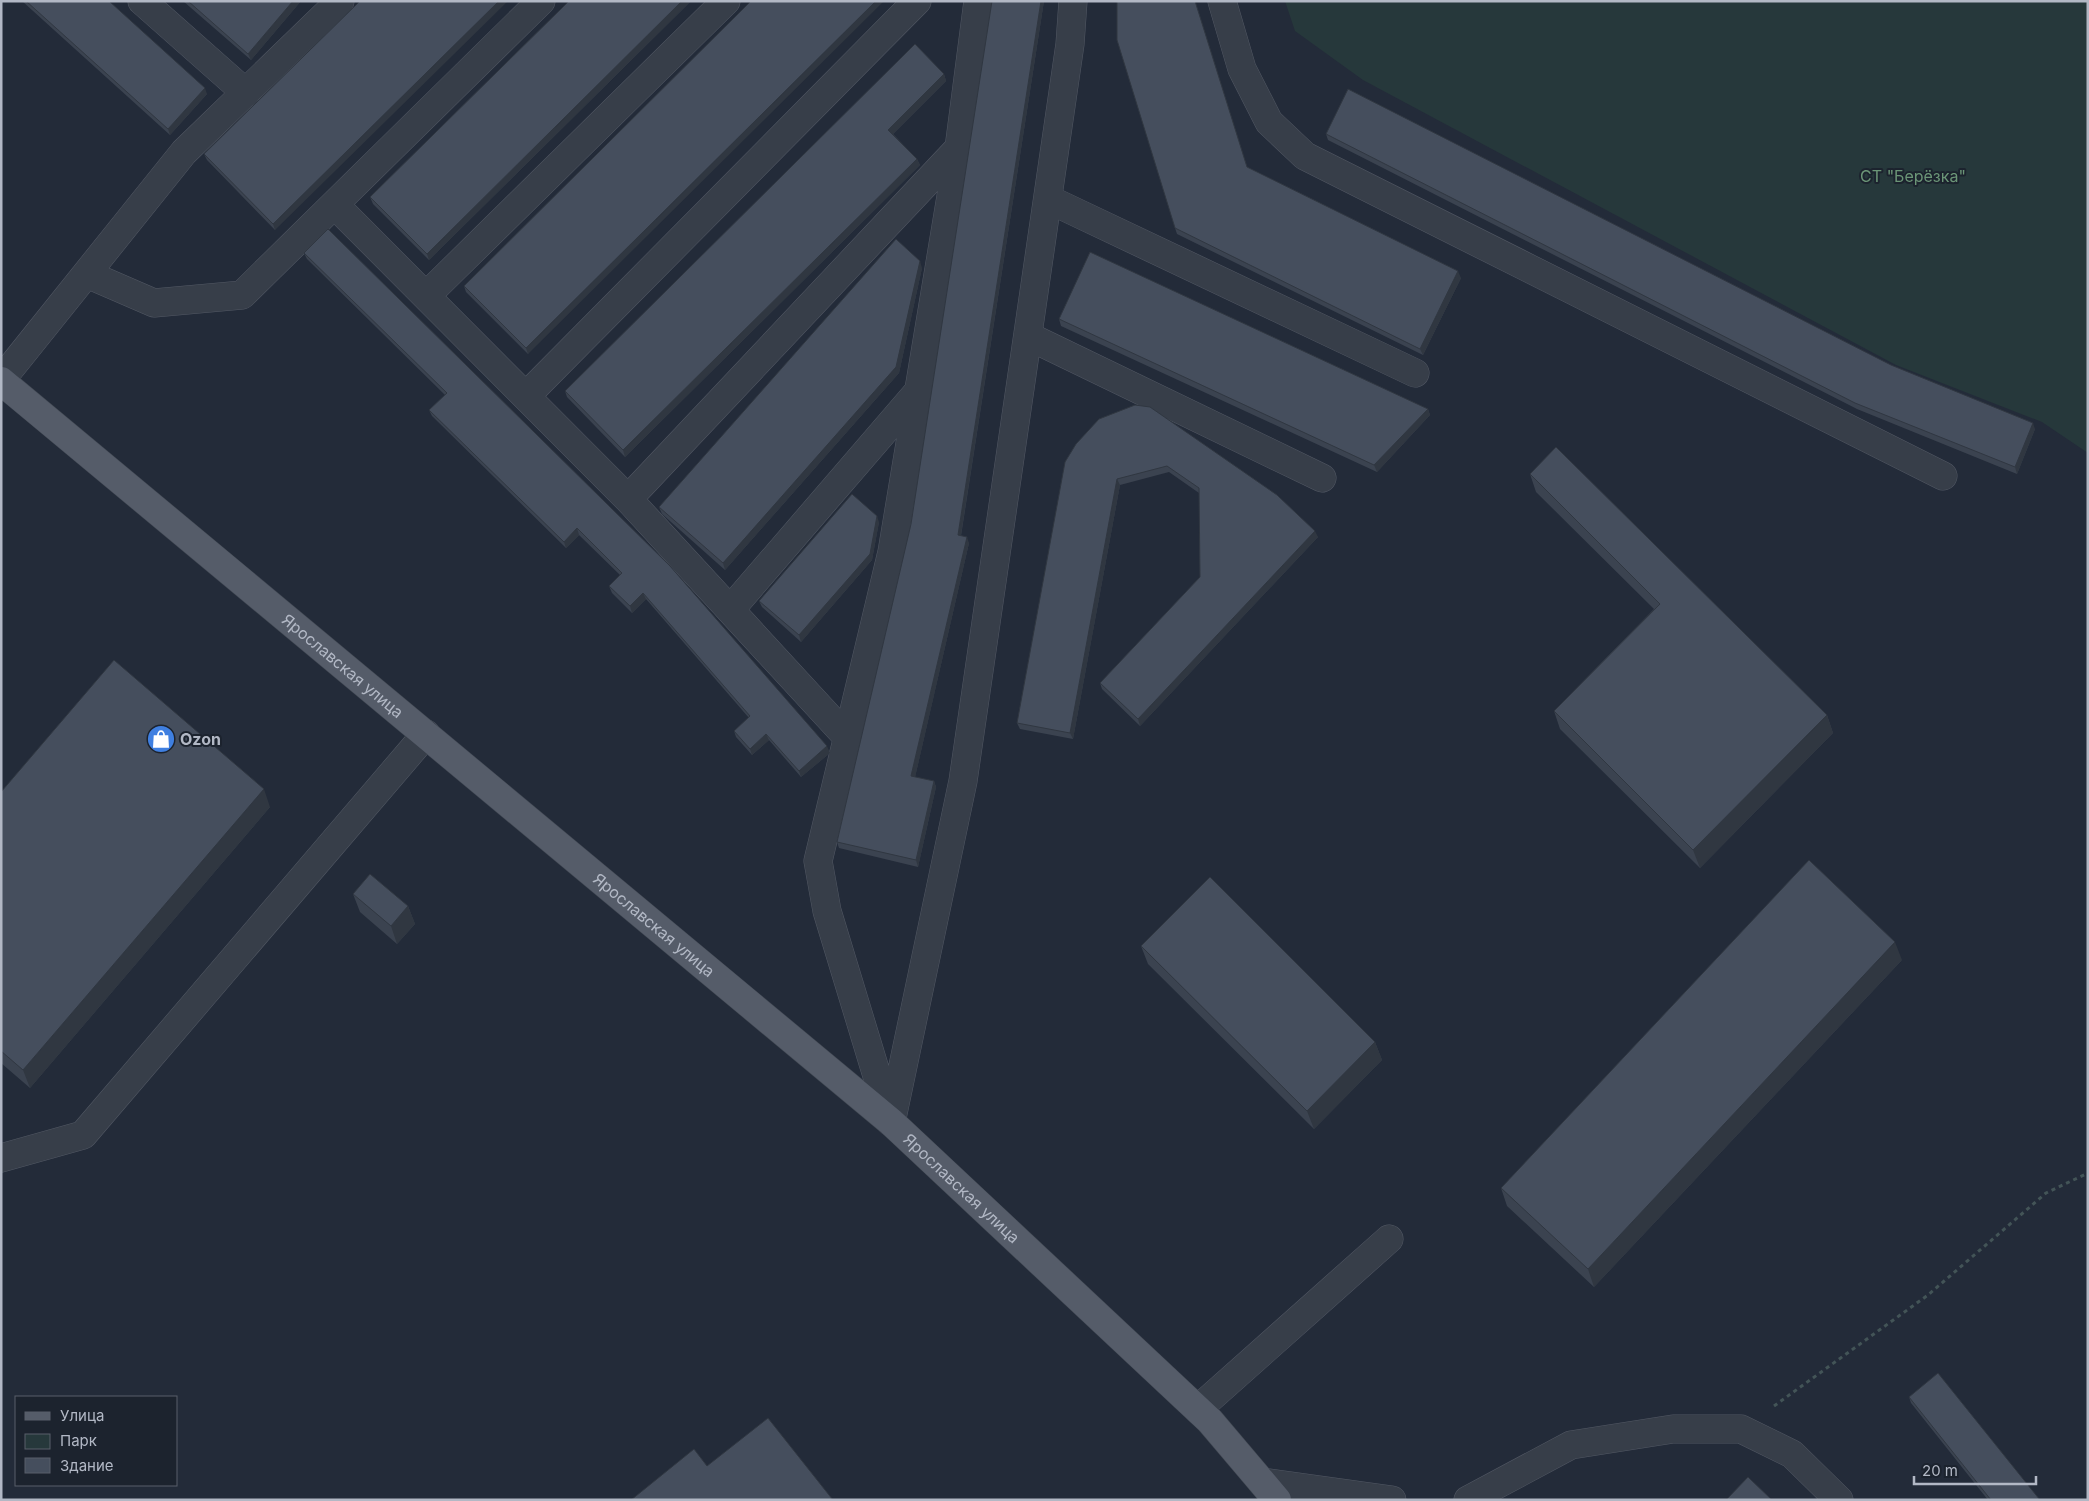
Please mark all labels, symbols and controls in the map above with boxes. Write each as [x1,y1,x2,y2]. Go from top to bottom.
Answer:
park label: СТ "Берёзка" [1860,166,1966,186]
street label: Ярославская улица [278,610,408,722]
shop icon: Ozon [146,724,176,754]
place label: Ozon [180,729,221,749]
street label: Ярославская улица [590,869,719,981]
street label: Ярославская улица [900,1129,1024,1247]
legend [15,1396,178,1486]
text: Улица [60,1406,104,1425]
text: Парк [60,1431,97,1450]
scale bar [1914,1454,2036,1486]
text: Здание [60,1456,114,1475]
text: 20 m [1922,1461,1958,1480]

